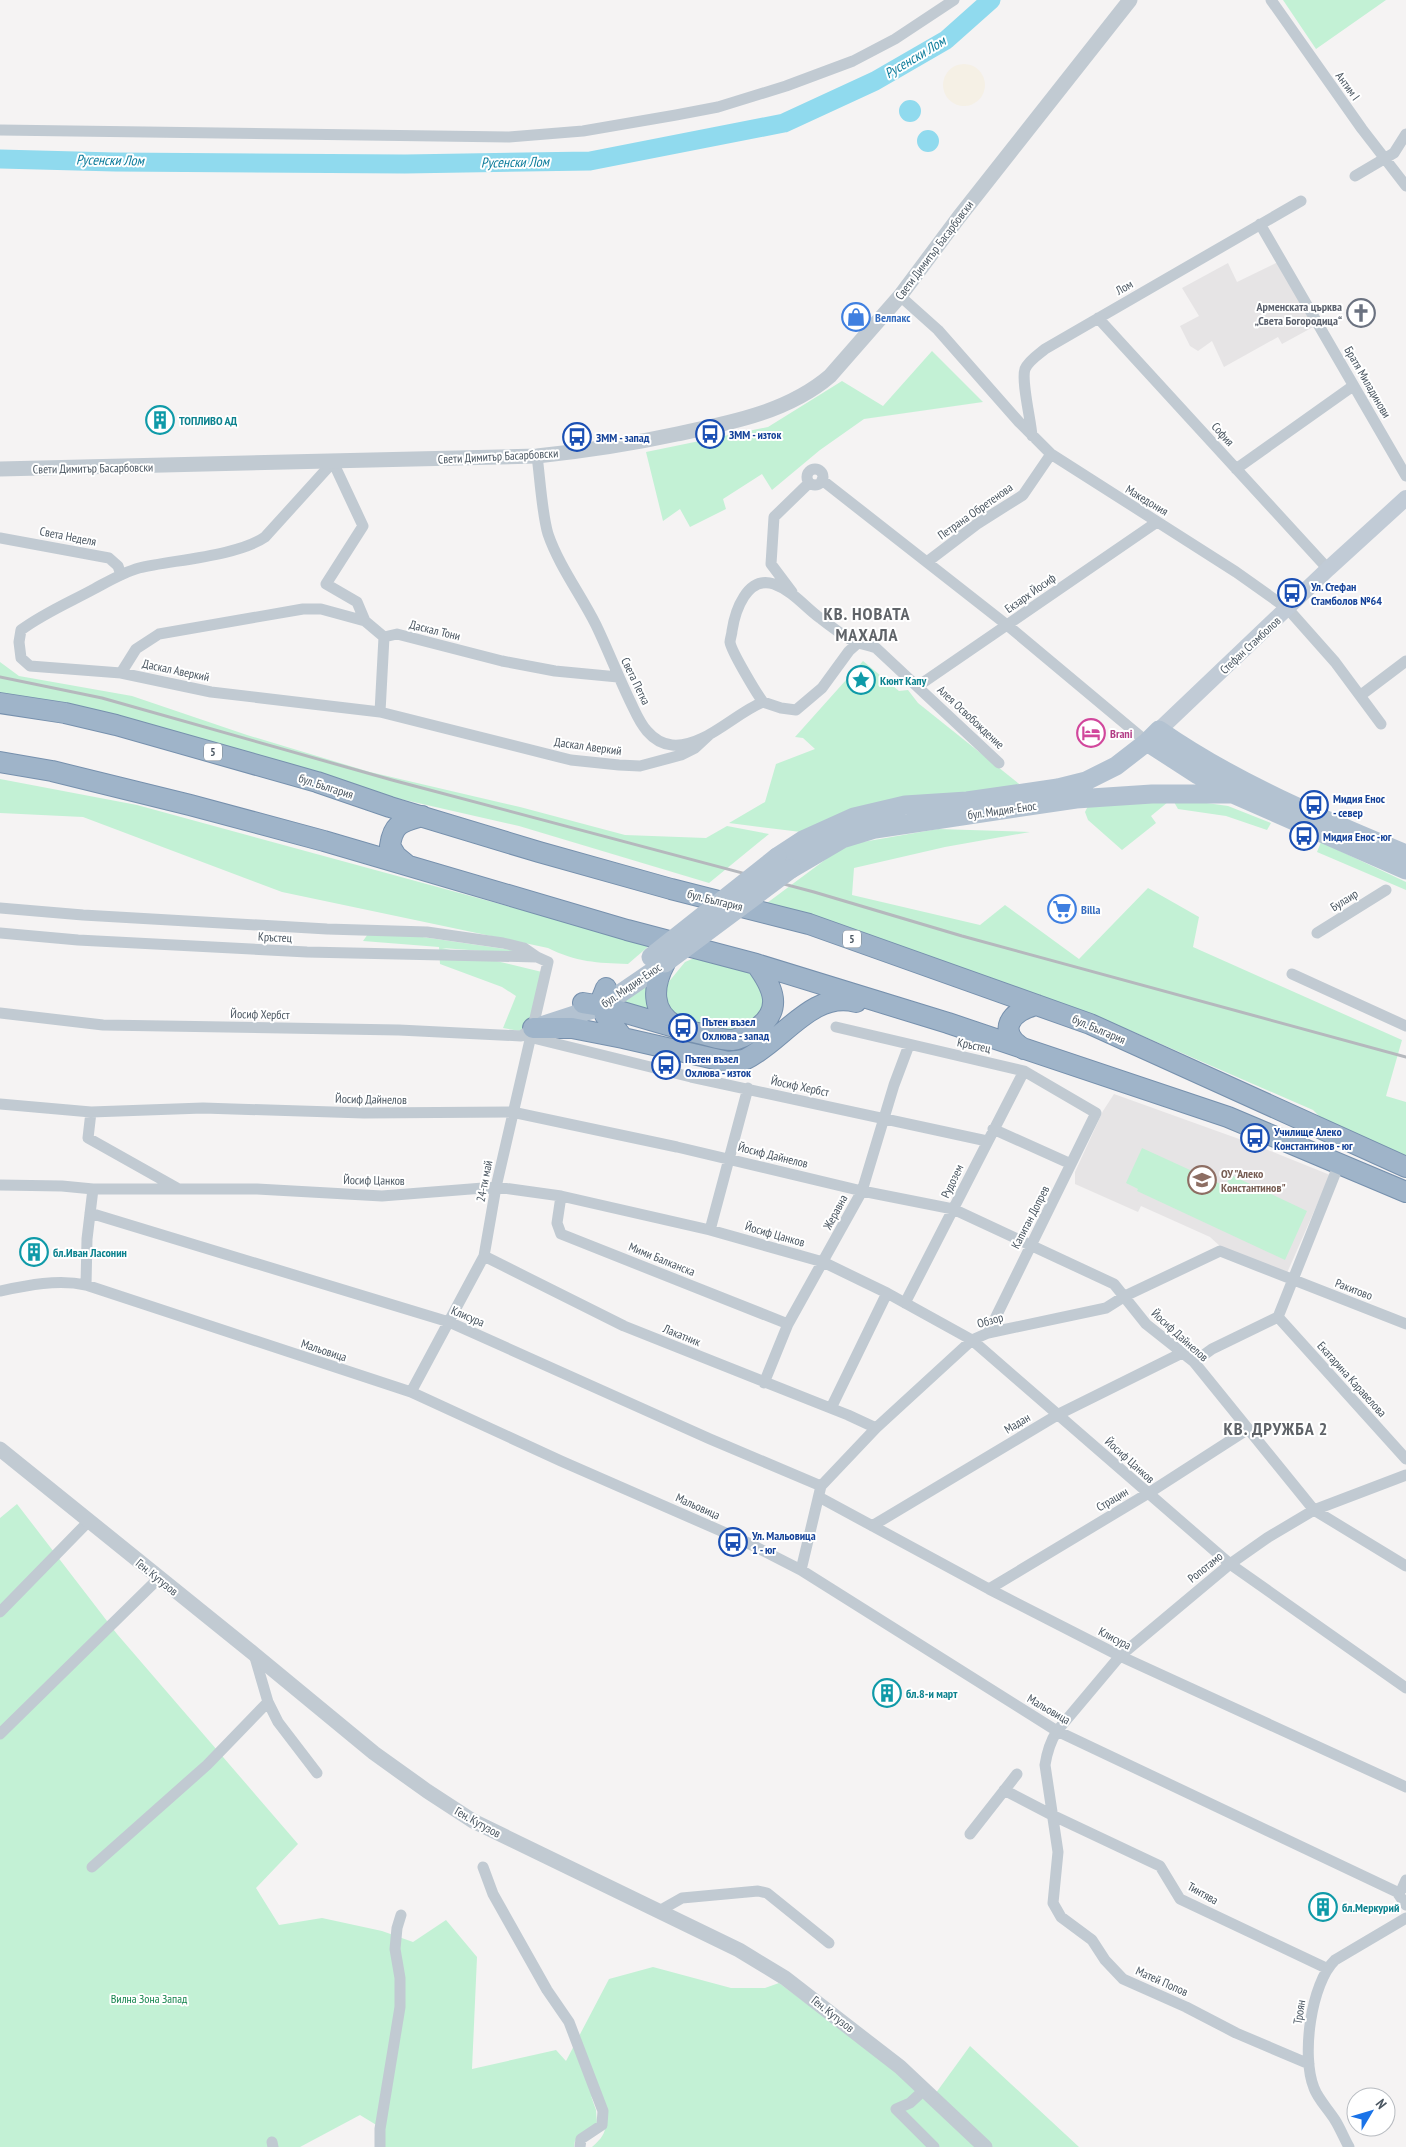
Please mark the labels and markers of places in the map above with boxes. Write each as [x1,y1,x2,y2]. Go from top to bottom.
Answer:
church icon: Арменската църква „Света Богородица“ [1346,298,1376,328]
place label: Арменската църква „Света Богородица“ [1255,299,1342,328]
shop icon: Велпакс [841,302,871,332]
place label: Велпакс [875,310,911,325]
building icon: ТОПЛИВО АД [145,405,175,435]
place label: ТОПЛИВО АД [179,413,237,428]
bus stop icon: ЗММ - изток [695,419,725,449]
bus stop icon: ЗММ - запад [562,422,592,452]
place label: ЗММ - изток [729,427,781,442]
place label: ЗММ - запад [596,430,650,445]
bus stop icon: Ул. Стефан Стамболов №64 [1277,578,1307,608]
place label: Ул. Стефан Стамболов №64 [1310,579,1382,608]
place icon: Кюнт Капу [846,665,876,695]
place label: Кюнт Капу [880,673,927,688]
hotel icon: Brani [1076,718,1106,748]
place label: Brani [1110,726,1133,741]
bus stop icon: Мидия Енос - север [1299,790,1329,820]
place label: Мидия Енос - север [1333,791,1386,820]
bus stop icon: Мидия Енос -юг [1289,821,1319,851]
place label: Мидия Енос -юг [1323,829,1392,844]
supermarket icon: Billa [1047,894,1077,924]
place label: Billa [1081,902,1100,917]
bus stop icon: Пътен възел Охлюва - запад [668,1013,698,1043]
place label: Пътен възел Охлюва - запад [702,1014,769,1043]
bus stop icon: Пътен възел Охлюва - изток [651,1050,681,1080]
place label: Пътен възел Охлюва - изток [685,1051,751,1080]
bus stop icon: Училище Алеко Константинов - юг [1240,1123,1270,1153]
place label: Училище Алеко Константинов - юг [1273,1124,1353,1153]
school or university icon: ОУ "Алеко Константинов" [1187,1165,1217,1195]
place label: ОУ "Алеко Константинов" [1221,1166,1286,1195]
building icon: бл.Иван Ласонин [19,1237,49,1267]
place label: бл.Иван Ласонин [53,1245,127,1260]
bus stop icon: Ул. Мальовица 1 - юг [718,1527,748,1557]
place label: Ул. Мальовица 1 - юг [751,1528,816,1557]
building icon: бл.8-и март [872,1678,902,1708]
place label: бл.8-и март [906,1686,958,1701]
building icon: бл.Меркурий [1308,1892,1338,1922]
place label: бл.Меркурий [1342,1900,1399,1915]

